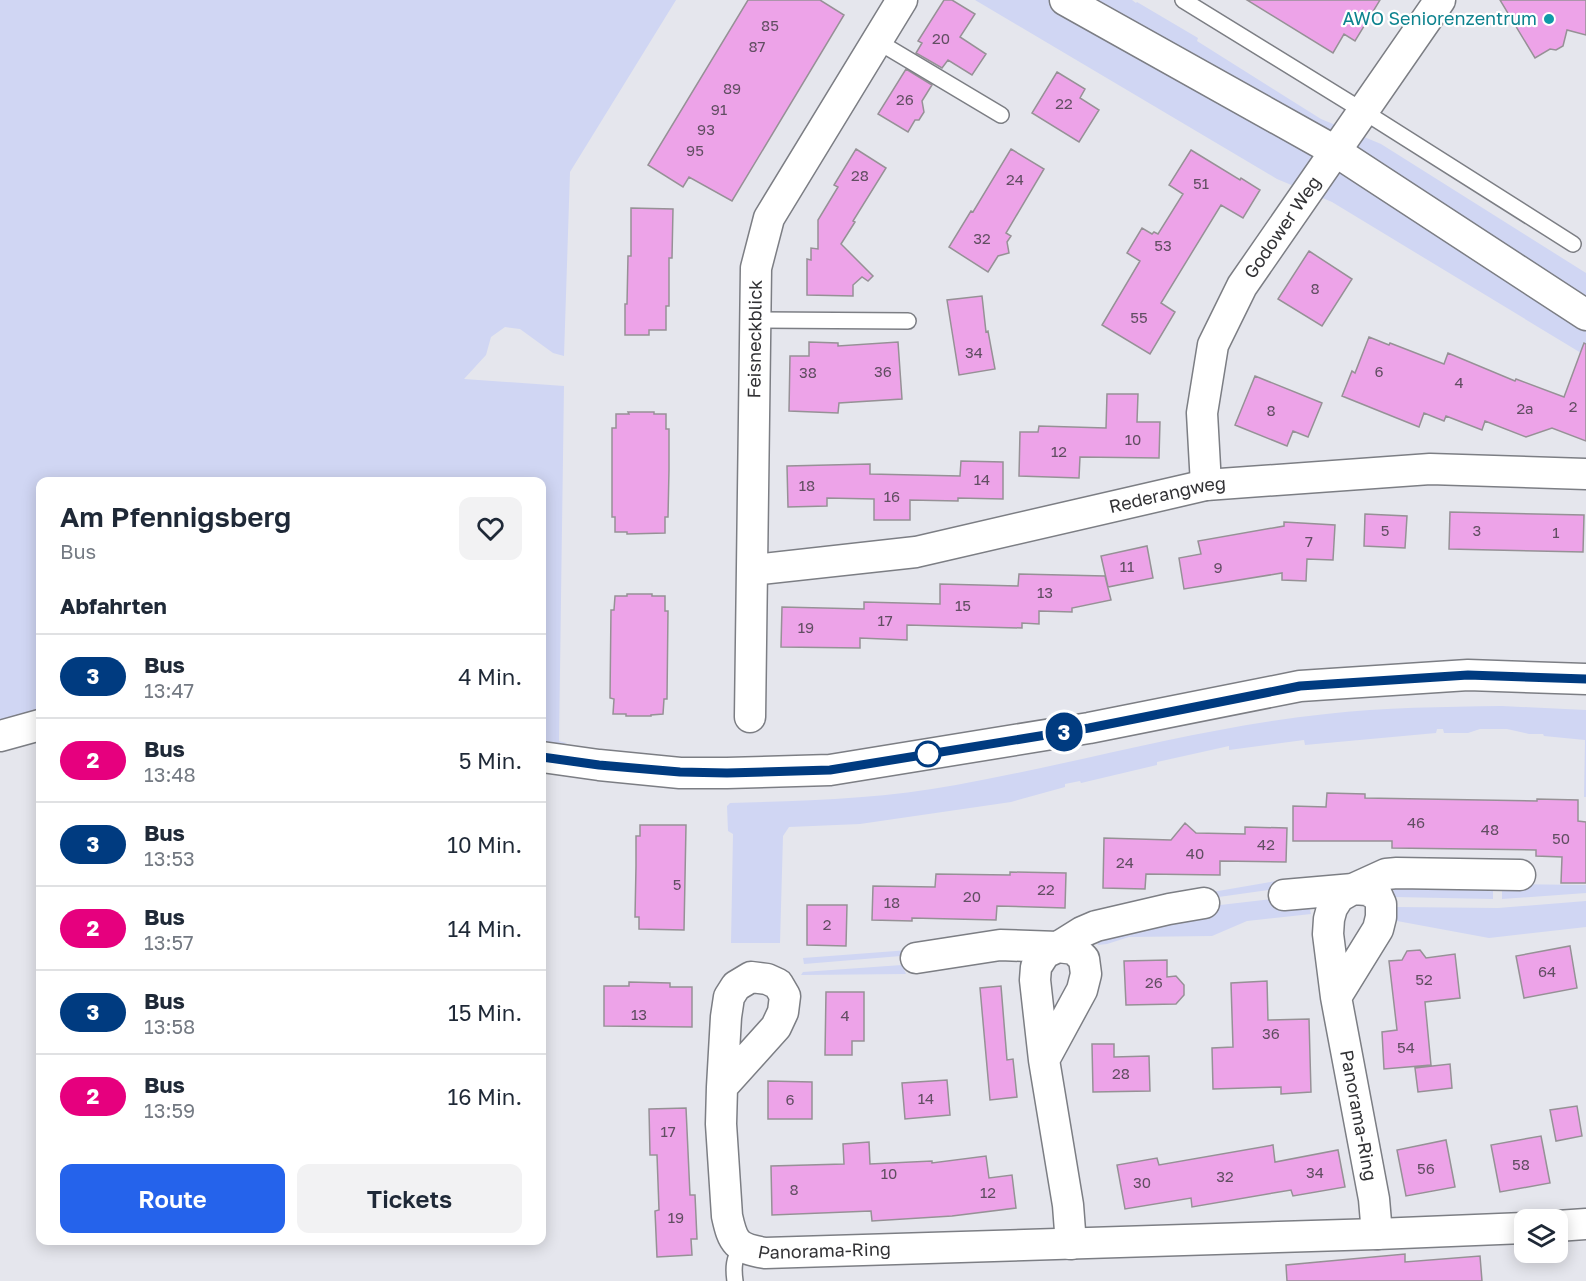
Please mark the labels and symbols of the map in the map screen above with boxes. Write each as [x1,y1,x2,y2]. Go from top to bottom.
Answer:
place label: AWO Seniorenzentrum [1343,7,1537,29]
marker: AWO Seniorenzentrum [1542,12,1556,26]
house number: 85 [761,16,779,34]
house number: 20 [932,29,950,47]
house number: 87 [748,37,766,55]
house number: 89 [723,79,741,97]
house number: 26 [896,90,914,108]
house number: 22 [1055,94,1073,112]
house number: 91 [711,100,727,118]
house number: 93 [697,120,715,138]
house number: 95 [686,141,704,159]
house number: 28 [851,166,869,184]
house number: 24 [1006,170,1024,188]
street label: Godower Weg [1239,171,1325,282]
house number: 51 [1193,174,1209,192]
house number: 32 [973,229,991,247]
house number: 53 [1154,236,1172,254]
house number: 8 [1310,279,1320,297]
street label: Feisneckblick [742,280,766,398]
house number: 55 [1130,308,1148,326]
house number: 34 [965,343,983,361]
house number: 36 [874,362,892,380]
house number: 6 [1374,362,1384,380]
house number: 38 [799,363,817,381]
house number: 4 [1454,373,1464,391]
house number: 2 [1569,397,1577,415]
house number: 2a [1516,399,1534,417]
house number: 8 [1266,401,1276,419]
house number: 10 [1125,430,1141,448]
house number: 12 [1051,442,1067,460]
house number: 14 [974,470,990,488]
street label: Rederangweg [1107,472,1227,517]
house number: 18 [799,476,815,494]
house number: 16 [884,487,900,505]
house number: 5 [1381,521,1389,539]
house number: 3 [1473,521,1481,539]
house number: 1 [1552,523,1560,541]
house number: 7 [1305,532,1313,550]
house number: 11 [1120,557,1134,575]
house number: 9 [1213,558,1223,576]
house number: 13 [1037,583,1053,601]
house number: 15 [955,596,971,614]
house number: 17 [877,611,893,629]
house number: 19 [798,618,814,636]
line badge: 3 [1044,712,1084,752]
unlabelled marker [915,741,941,767]
house number: 46 [1407,813,1425,831]
house number: 48 [1481,820,1499,838]
house number: 50 [1552,829,1570,847]
house number: 42 [1257,835,1275,853]
house number: 40 [1186,844,1204,862]
house number: 24 [1116,853,1134,871]
house number: 5 [673,875,681,893]
house number: 22 [1037,880,1055,898]
house number: 20 [963,887,981,905]
house number: 18 [884,893,900,911]
house number: 2 [823,915,831,933]
house number: 64 [1538,962,1556,980]
house number: 52 [1415,970,1433,988]
house number: 26 [1145,973,1163,991]
house number: 13 [631,1005,647,1023]
house number: 4 [840,1006,850,1024]
house number: 36 [1262,1024,1280,1042]
house number: 54 [1397,1038,1415,1056]
street label: Panorama-Ring [1336,1048,1382,1183]
house number: 28 [1112,1064,1130,1082]
house number: 14 [918,1089,934,1107]
house number: 6 [785,1090,795,1108]
house number: 17 [660,1122,676,1140]
house number: 58 [1512,1155,1530,1173]
house number: 56 [1417,1159,1435,1177]
house number: 34 [1306,1163,1324,1181]
house number: 10 [881,1164,897,1182]
house number: 32 [1216,1167,1234,1185]
house number: 30 [1133,1173,1151,1191]
house number: 8 [789,1180,799,1198]
house number: 12 [980,1183,996,1201]
house number: 19 [668,1208,684,1226]
street label: Panorama-Ring [756,1237,891,1264]

